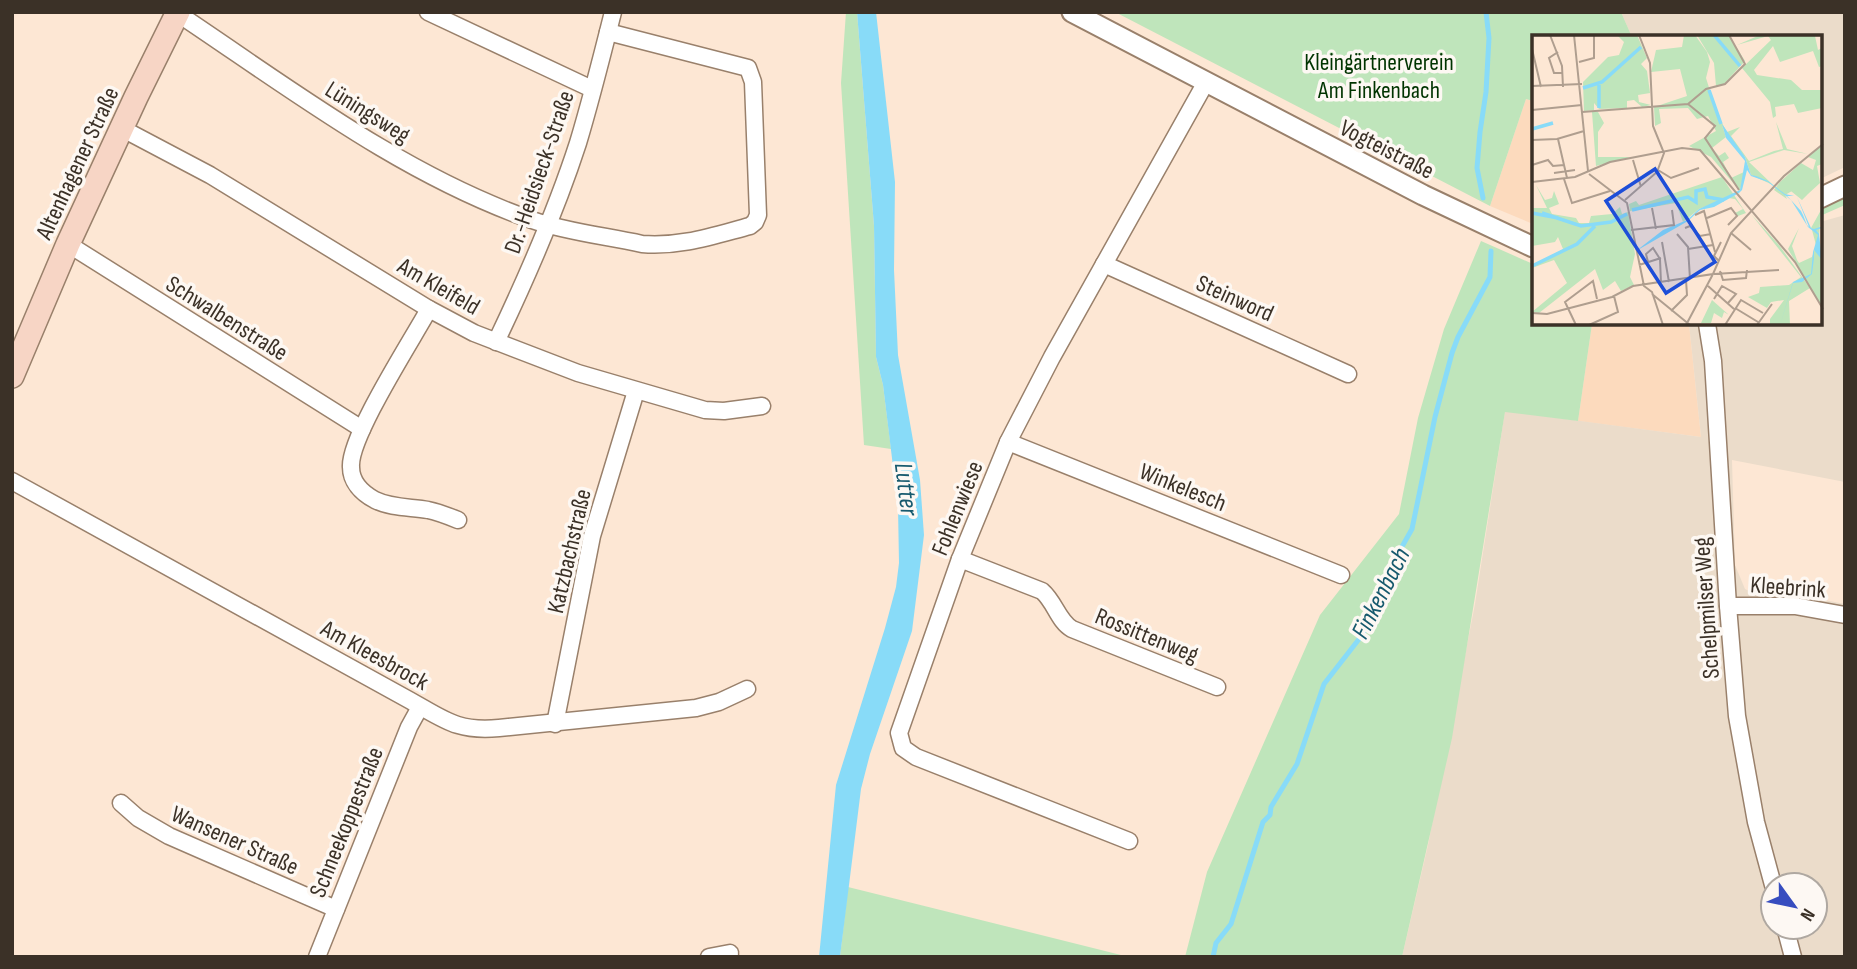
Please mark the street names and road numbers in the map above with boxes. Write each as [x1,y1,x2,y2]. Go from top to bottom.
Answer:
street label: Lüningsweg [320,75,416,150]
street label: Altenhagener Straße [29,83,125,245]
street label: Dr.-Heidsieck-Straße [498,87,581,257]
street label: Vogteistraße [1335,113,1439,186]
street label: Am Kleifeld [392,251,485,321]
street label: Schwalbenstraße [160,269,293,367]
street label: Steinword [1192,269,1278,328]
street label: Fohlenwiese [925,457,989,560]
street label: Winkelesch [1135,457,1231,518]
street label: Katzbachstraße [541,486,598,616]
street label: Schelpmilser Weg [1687,536,1726,680]
street label: Kleebrink [1749,570,1827,605]
street label: Rossittenweg [1091,602,1203,669]
street label: Am Kleesbrock [315,614,434,697]
street label: Schneekoppestraße [303,743,390,902]
street label: Wansener Straße [167,799,303,881]

